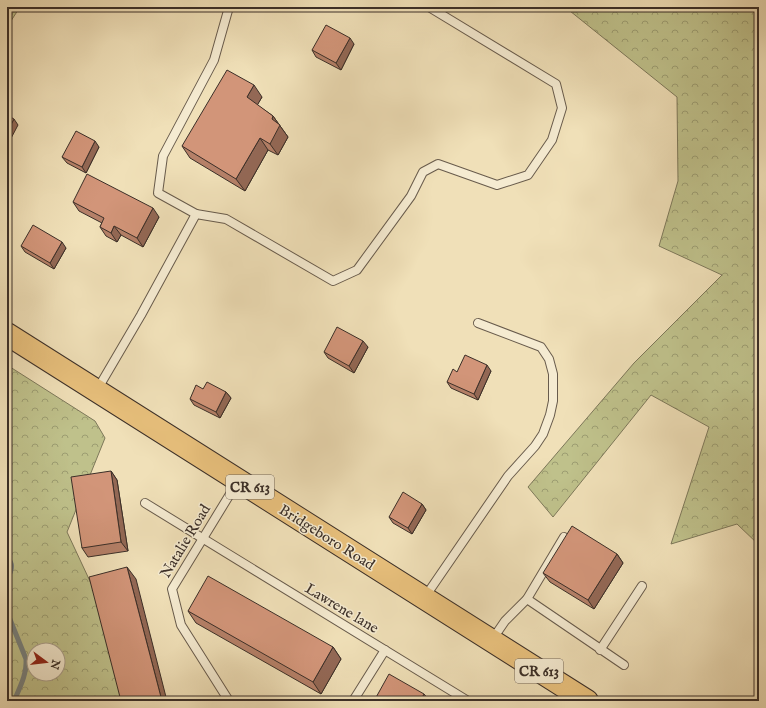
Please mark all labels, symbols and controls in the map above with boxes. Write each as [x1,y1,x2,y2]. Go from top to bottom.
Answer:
road number: CR 613 [226,475,274,499]
street label: Natalie Road [156,500,215,582]
street label: Bridgeboro Road [275,500,379,575]
street label: Lawrene lane [301,579,382,638]
north arrow [26,642,66,682]
text: N [47,657,63,671]
road number: CR 613 [515,659,563,683]

